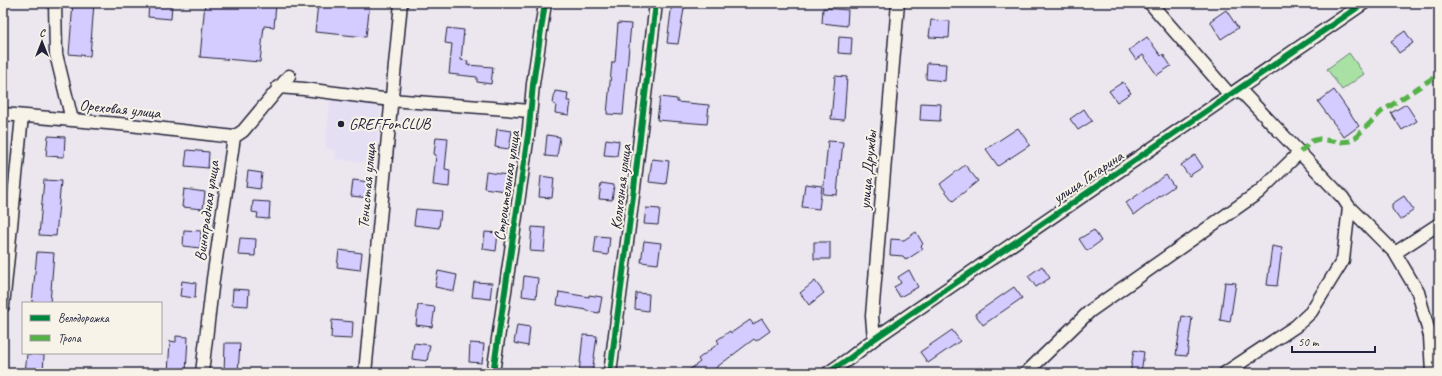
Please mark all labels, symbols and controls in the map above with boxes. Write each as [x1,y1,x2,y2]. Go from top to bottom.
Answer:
north arrow [22,22,62,62]
text: С [39,25,46,39]
street label: Ореховая улица [78,95,163,123]
place label: GREFFonCLUB [349,114,432,134]
marker: GREFFonCLUB [336,119,346,129]
street label: Строительная улица [489,128,525,242]
street label: улица Дружбы [855,128,882,211]
street label: Тенистая улица [353,142,381,229]
street label: Колхозная улица [606,142,636,231]
street label: улица Гагарина [1048,145,1128,209]
street label: Виноградная улица [190,158,224,262]
legend [22,302,162,354]
text: Велодорожка [58,310,110,326]
scale bar [1292,328,1375,354]
text: Тропа [58,330,82,346]
text: 50 m [1298,334,1320,350]

